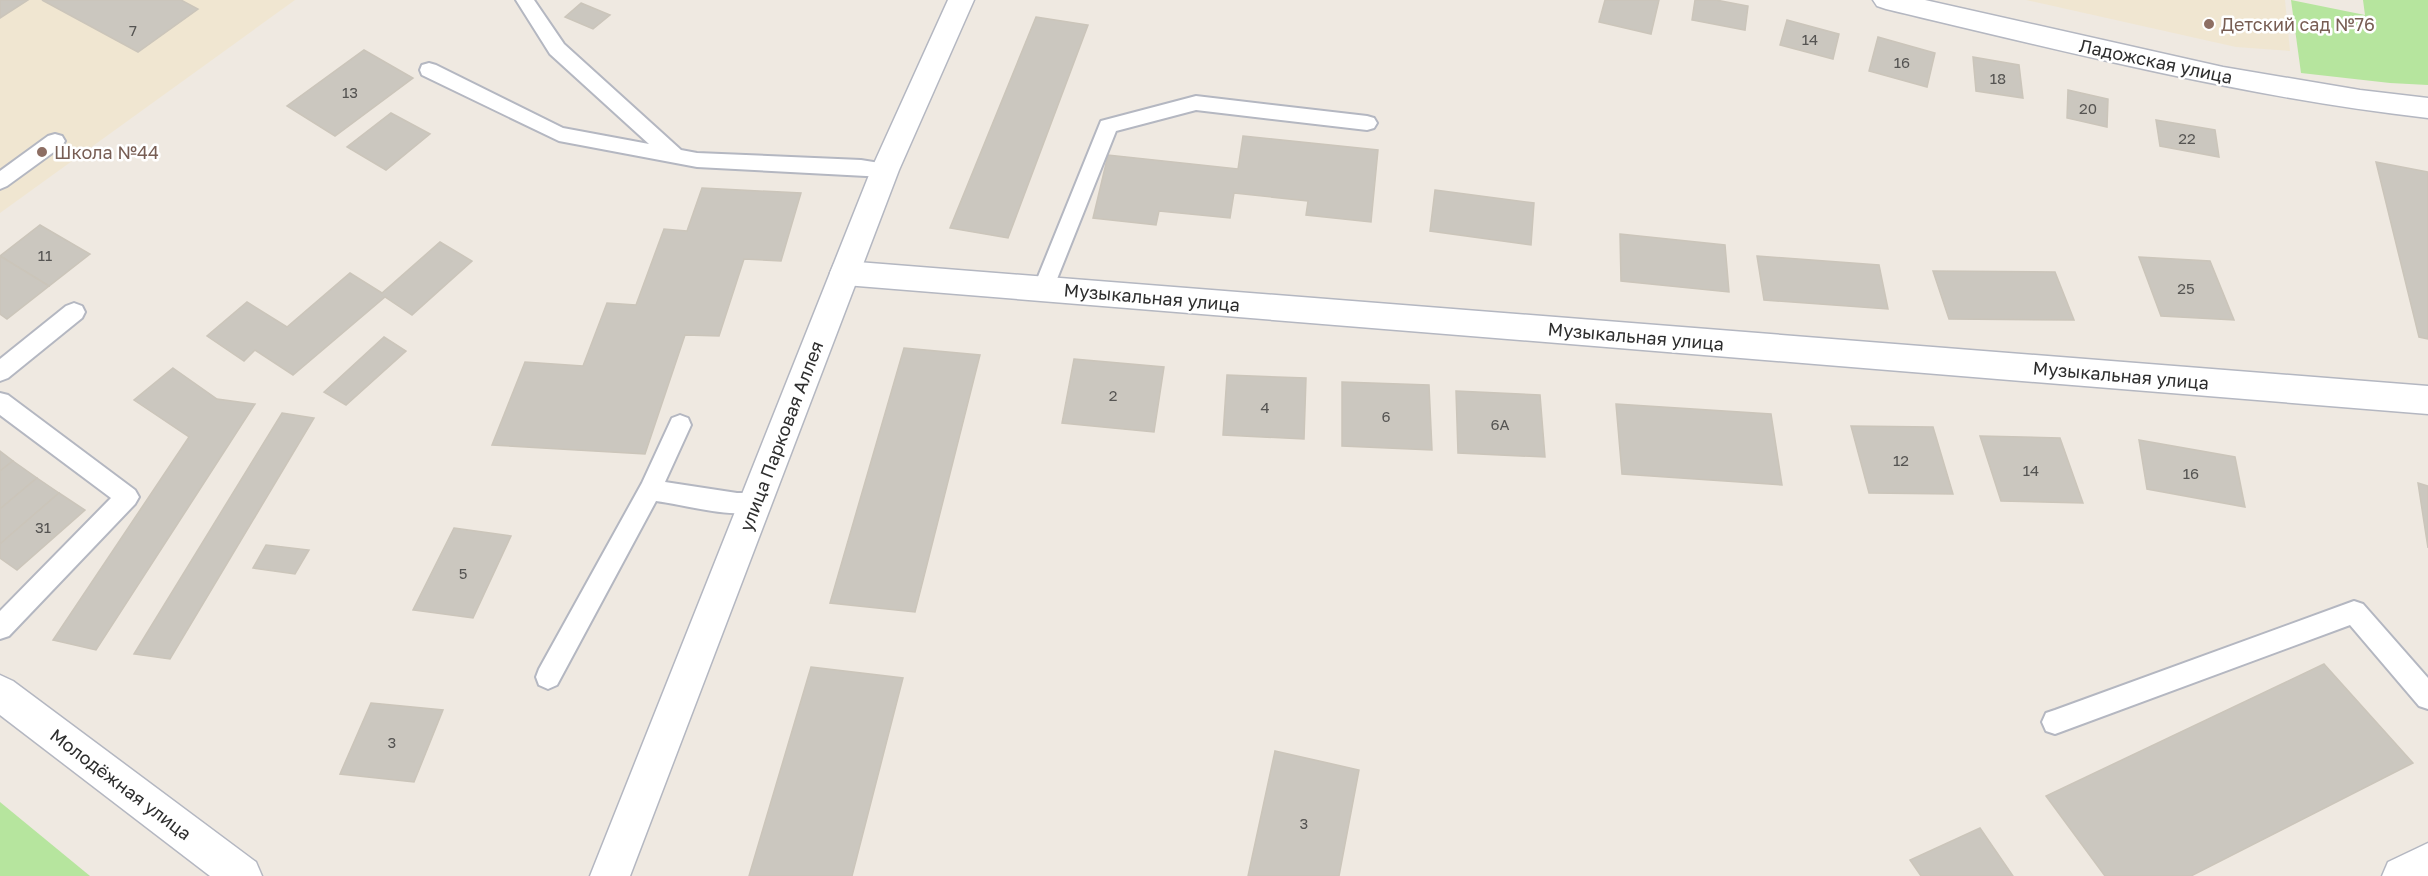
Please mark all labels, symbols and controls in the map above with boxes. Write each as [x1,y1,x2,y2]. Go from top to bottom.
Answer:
place label: Детский сад №76 [2221,13,2375,35]
marker: Детский сад №76 [2202,17,2216,31]
house number: 7 [129,21,137,39]
house number: 14 [1802,30,1818,48]
street label: Ладожская улица [2077,34,2235,88]
house number: 16 [1894,53,1910,71]
house number: 18 [1990,69,2006,87]
house number: 13 [342,83,358,101]
house number: 20 [2079,99,2097,117]
house number: 22 [2178,129,2196,147]
place label: Школа №44 [54,141,159,163]
marker: Школа №44 [35,145,49,159]
house number: 11 [38,246,52,264]
street label: Музыкальная улица [1063,278,1241,316]
house number: 25 [2177,279,2195,297]
street label: Музыкальная улица [1547,317,1725,355]
street label: улица Парковая Аллея [735,338,827,534]
street label: Музыкальная улица [2032,356,2210,394]
house number: 2 [1109,386,1117,404]
house number: 4 [1260,398,1270,416]
house number: 6 [1381,407,1391,425]
house number: 6А [1490,415,1510,433]
house number: 12 [1893,451,1909,469]
house number: 14 [2023,461,2039,479]
house number: 16 [2183,464,2199,482]
house number: 31 [35,518,51,536]
house number: 5 [459,564,467,582]
street label: Молодёжная улица [46,724,196,844]
house number: 3 [388,733,396,751]
house number: 3 [1300,814,1308,832]

